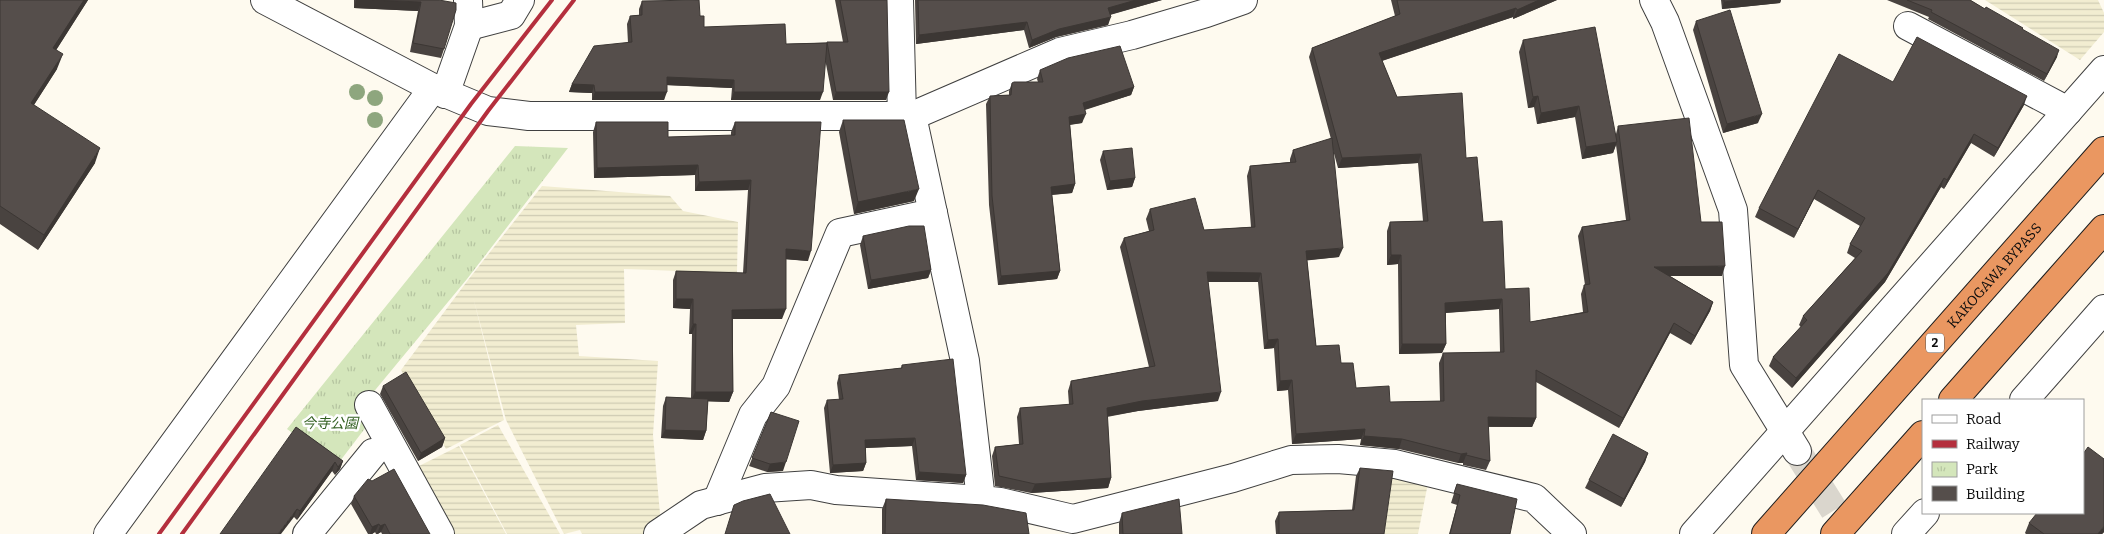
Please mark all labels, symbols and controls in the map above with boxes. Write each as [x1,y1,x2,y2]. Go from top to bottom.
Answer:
street label: KAKOGAWA BYPASS [1943,219,2045,331]
road number: 2 [1926,333,1944,352]
legend [1922,399,2084,514]
text: Road [1966,410,2001,428]
park label: 今寺公園 [302,415,360,432]
text: Railway [1966,435,2020,453]
text: Park [1966,460,1998,478]
text: Building [1966,485,2025,503]

